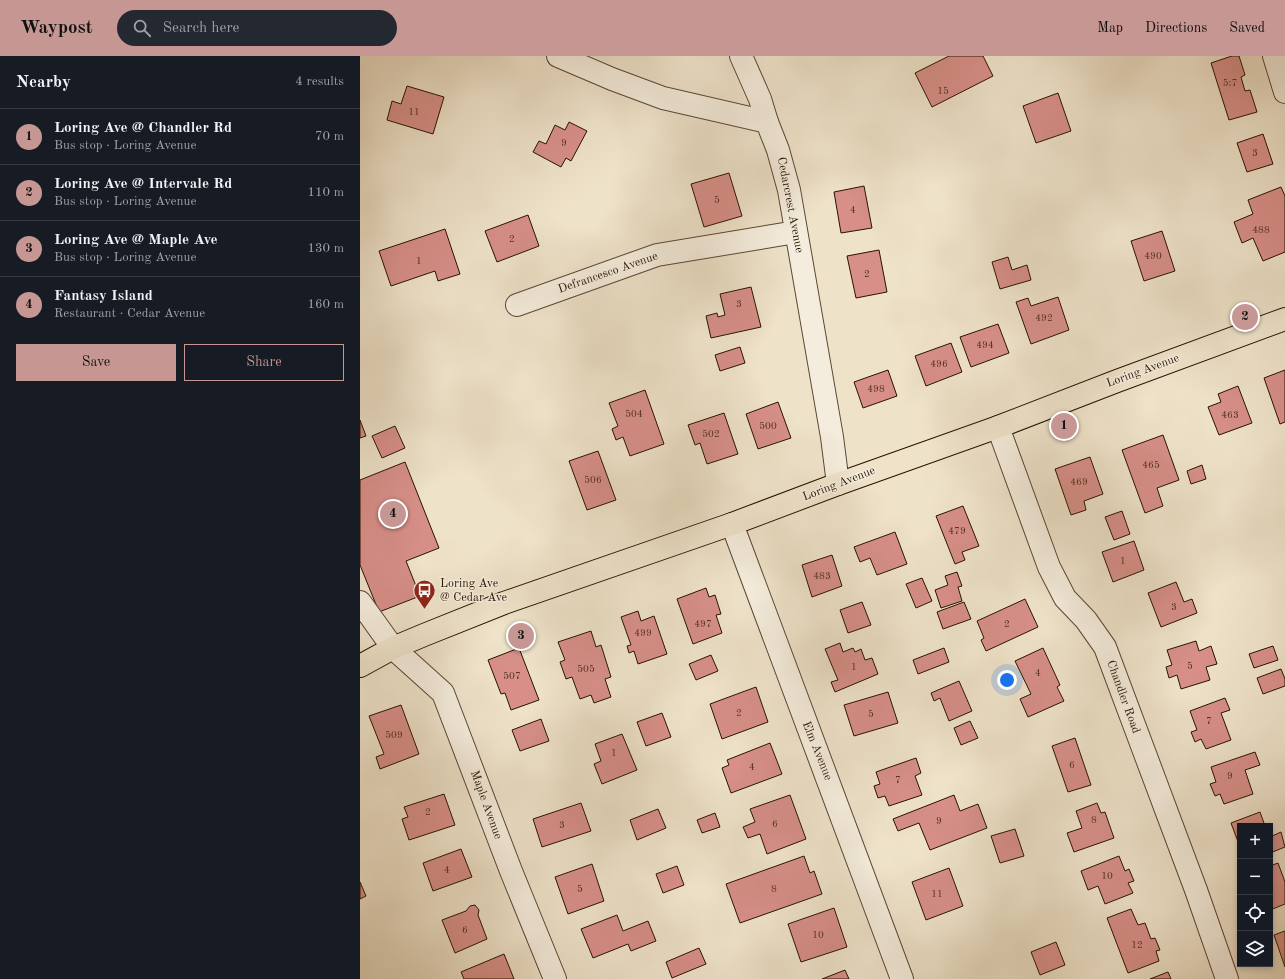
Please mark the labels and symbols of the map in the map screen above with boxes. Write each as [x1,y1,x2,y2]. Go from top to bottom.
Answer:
house number: 5;7 [1223,78,1237,88]
house number: 15 [937,86,949,96]
house number: 11 [408,107,420,117]
house number: 9 [561,138,567,148]
house number: 3 [1252,148,1258,158]
street label: Cedarcrest Avenue [775,156,805,254]
house number: 5 [714,195,720,205]
house number: 4 [850,205,856,215]
house number: 488 [1252,225,1270,235]
house number: 2 [509,234,515,244]
street label: Defrancesco Avenue [557,250,660,296]
house number: 490 [1144,251,1162,261]
house number: 1 [416,256,422,266]
house number: 2 [864,269,870,279]
house number: 3 [736,299,742,309]
pin: 2 [1232,302,1258,332]
house number: 492 [1035,313,1053,323]
house number: 494 [976,340,994,350]
street label: Loring Avenue [1105,352,1181,390]
house number: 496 [930,359,948,369]
house number: 498 [867,384,885,394]
house number: 504 [625,409,643,419]
house number: 463 [1221,410,1239,420]
pin: 1 [1051,411,1077,441]
house number: 500 [759,421,777,431]
house number: 502 [702,429,720,439]
house number: 465 [1142,460,1160,470]
street label: Loring Avenue [801,465,877,503]
house number: 506 [584,475,602,485]
house number: 469 [1070,477,1088,487]
pin: 4 [380,499,406,529]
house number: 479 [948,526,966,536]
house number: 1 [1120,556,1126,566]
house number: 483 [813,571,831,581]
bus stop icon: Loring Ave @ Cedar Ave [412,578,438,611]
place label: Loring Ave @ Cedar Ave [440,578,507,604]
house number: 3 [1171,602,1177,612]
house number: 497 [694,619,712,629]
house number: 2 [1004,619,1010,629]
pin: 3 [508,621,534,651]
house number: 499 [634,628,652,638]
street label: Chandler Road [1104,659,1142,735]
house number: 5 [1187,661,1193,671]
house number: 1 [851,662,857,672]
house number: 505 [577,664,595,674]
house number: 4 [1035,668,1041,678]
your location [997,670,1017,690]
house number: 507 [503,671,521,681]
house number: 2 [736,708,742,718]
house number: 5 [868,709,874,719]
house number: 7 [1206,716,1212,726]
street label: Elm Avenue [800,720,834,783]
house number: 509 [385,730,403,740]
house number: 1 [611,748,617,758]
house number: 6 [1069,760,1075,770]
house number: 4 [749,762,755,772]
street label: Maple Avenue [468,769,504,842]
house number: 9 [1227,771,1233,781]
house number: 7 [895,775,901,785]
house number: 2 [425,807,431,817]
house number: 8 [1091,815,1097,825]
house number: 9 [936,816,942,826]
house number: 6 [772,819,778,829]
house number: 3 [559,820,565,830]
house number: 4 [444,865,450,875]
house number: 10 [1101,871,1113,881]
house number: 5 [577,884,583,894]
house number: 8 [771,884,777,894]
house number: 11 [931,889,943,899]
house number: 6 [462,925,468,935]
house number: 10 [812,930,824,940]
house number: 12 [1131,940,1143,950]

